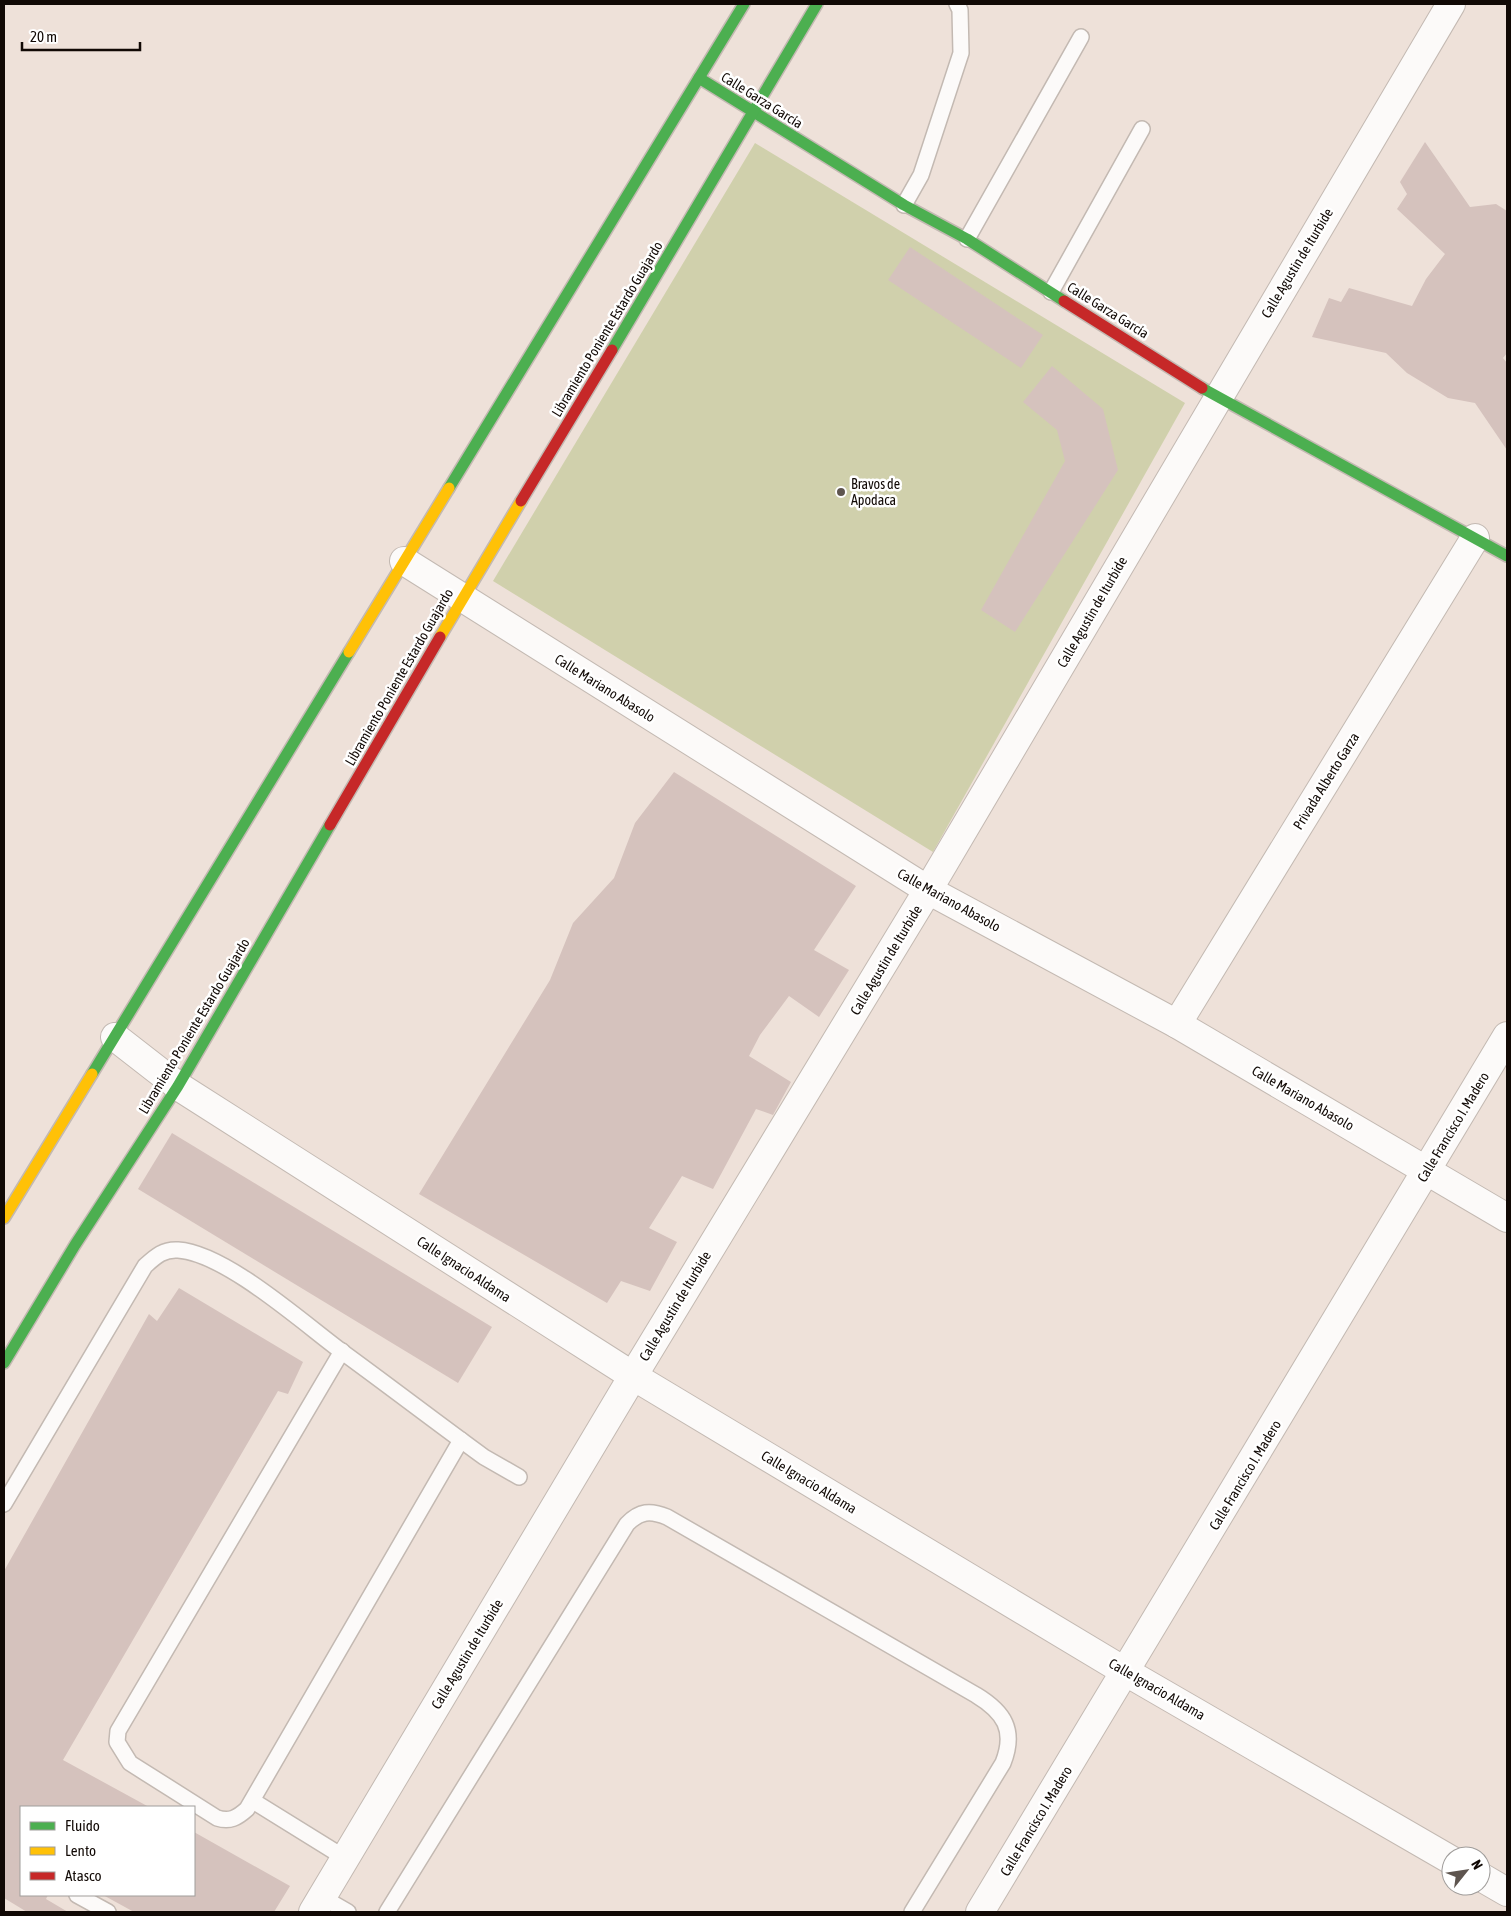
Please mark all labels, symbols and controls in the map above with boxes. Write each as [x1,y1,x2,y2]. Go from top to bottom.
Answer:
scale bar [22,20,140,52]
text: 20 m [30,28,57,45]
street label: Calle Garza García [718,69,806,131]
street label: Calle Agustin de Iturbide [1258,205,1336,321]
street label: Libramiento Poniente Estardo Guajardo [548,238,666,420]
street label: Calle Garza García [1064,279,1152,341]
place label: Bravos de Apodaca [851,476,900,508]
marker: Bravos de Apodaca [835,486,847,498]
street label: Calle Agustin de Iturbide [1054,554,1130,670]
street label: Libramiento Poniente Estardo Guajardo [342,586,456,768]
street label: Calle Mariano Abasolo [552,651,658,725]
street label: Privada Alberto Garza [1290,730,1362,832]
street label: Calle Mariano Abasolo [895,865,1003,935]
street label: Calle Agustin de Iturbide [847,902,925,1018]
street label: Libramiento Poniente Estardo Guajardo [135,935,253,1117]
street label: Calle Mariano Abasolo [1249,1062,1357,1134]
street label: Calle Francisco I. Madero [1414,1069,1492,1185]
street label: Calle Ignacio Aldama [414,1233,514,1305]
street label: Calle Agustin de Iturbide [636,1248,714,1364]
street label: Calle Francisco I. Madero [1206,1417,1284,1533]
street label: Calle Ignacio Aldama [758,1447,860,1517]
street label: Calle Agustin de Iturbide [428,1596,506,1712]
street label: Calle Ignacio Aldama [1106,1655,1208,1723]
street label: Calle Francisco I. Madero [997,1763,1075,1879]
legend [20,1806,195,1896]
text: Fluido [65,1817,100,1834]
text: Lento [65,1842,96,1859]
north arrow [1441,1846,1491,1896]
text: N [1468,1857,1486,1872]
text: Atasco [65,1867,102,1884]

